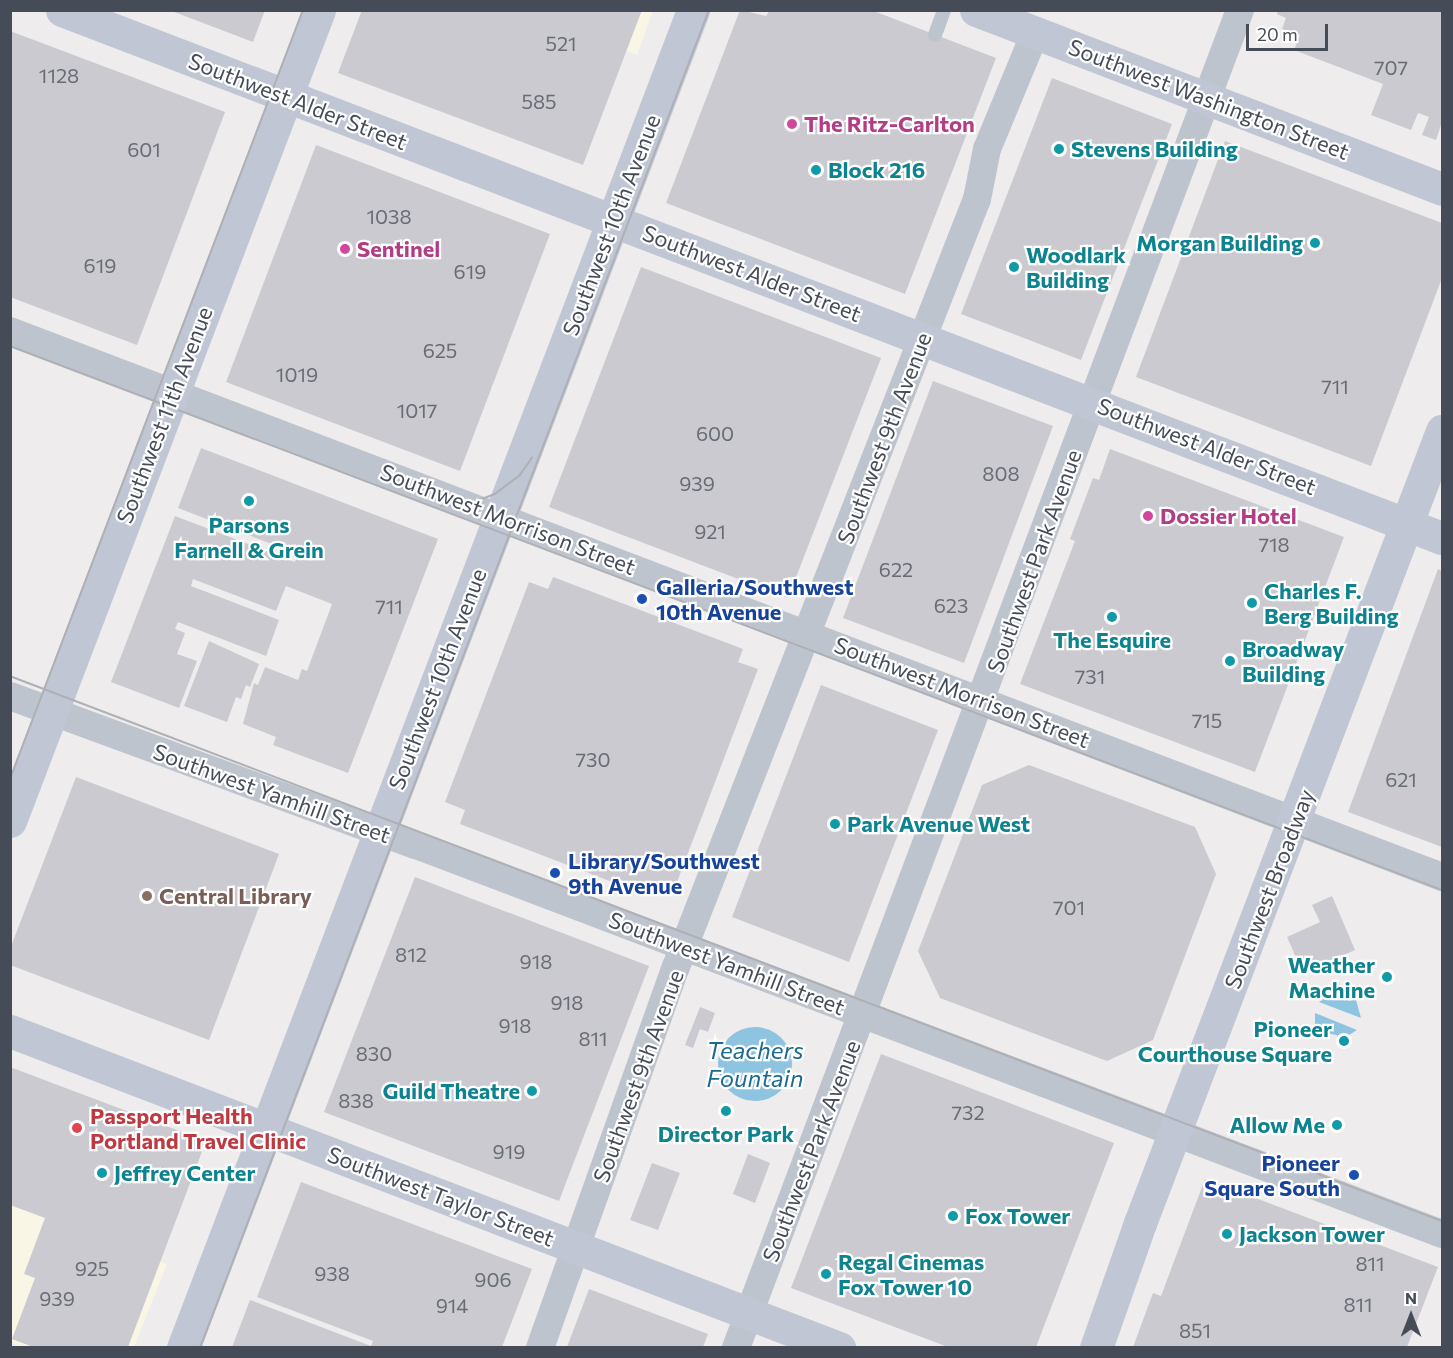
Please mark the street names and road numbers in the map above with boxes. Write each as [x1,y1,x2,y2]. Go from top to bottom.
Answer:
street label: Southwest Washington Street [1065,33,1353,165]
street label: Southwest Alder Street [185,47,411,155]
street label: Southwest 10th Avenue [557,111,665,339]
street label: Southwest Alder Street [639,219,865,327]
street label: Southwest 11th Avenue [111,303,217,527]
street label: Southwest 9th Avenue [831,329,937,547]
street label: Southwest Alder Street [1094,392,1320,500]
street label: Southwest Park Avenue [981,446,1087,676]
street label: Southwest Morrison Street [377,458,639,580]
street label: Southwest 10th Avenue [383,565,491,793]
street label: Southwest Morrison Street [831,631,1093,753]
street label: Southwest Yamhill Street [150,738,394,848]
street label: Southwest Broadway [1219,785,1319,993]
street label: Southwest Yamhill Street [605,906,849,1020]
street label: Southwest 9th Avenue [587,966,689,1186]
street label: Southwest Park Avenue [757,1036,865,1266]
street label: Southwest Taylor Street [324,1141,558,1251]

